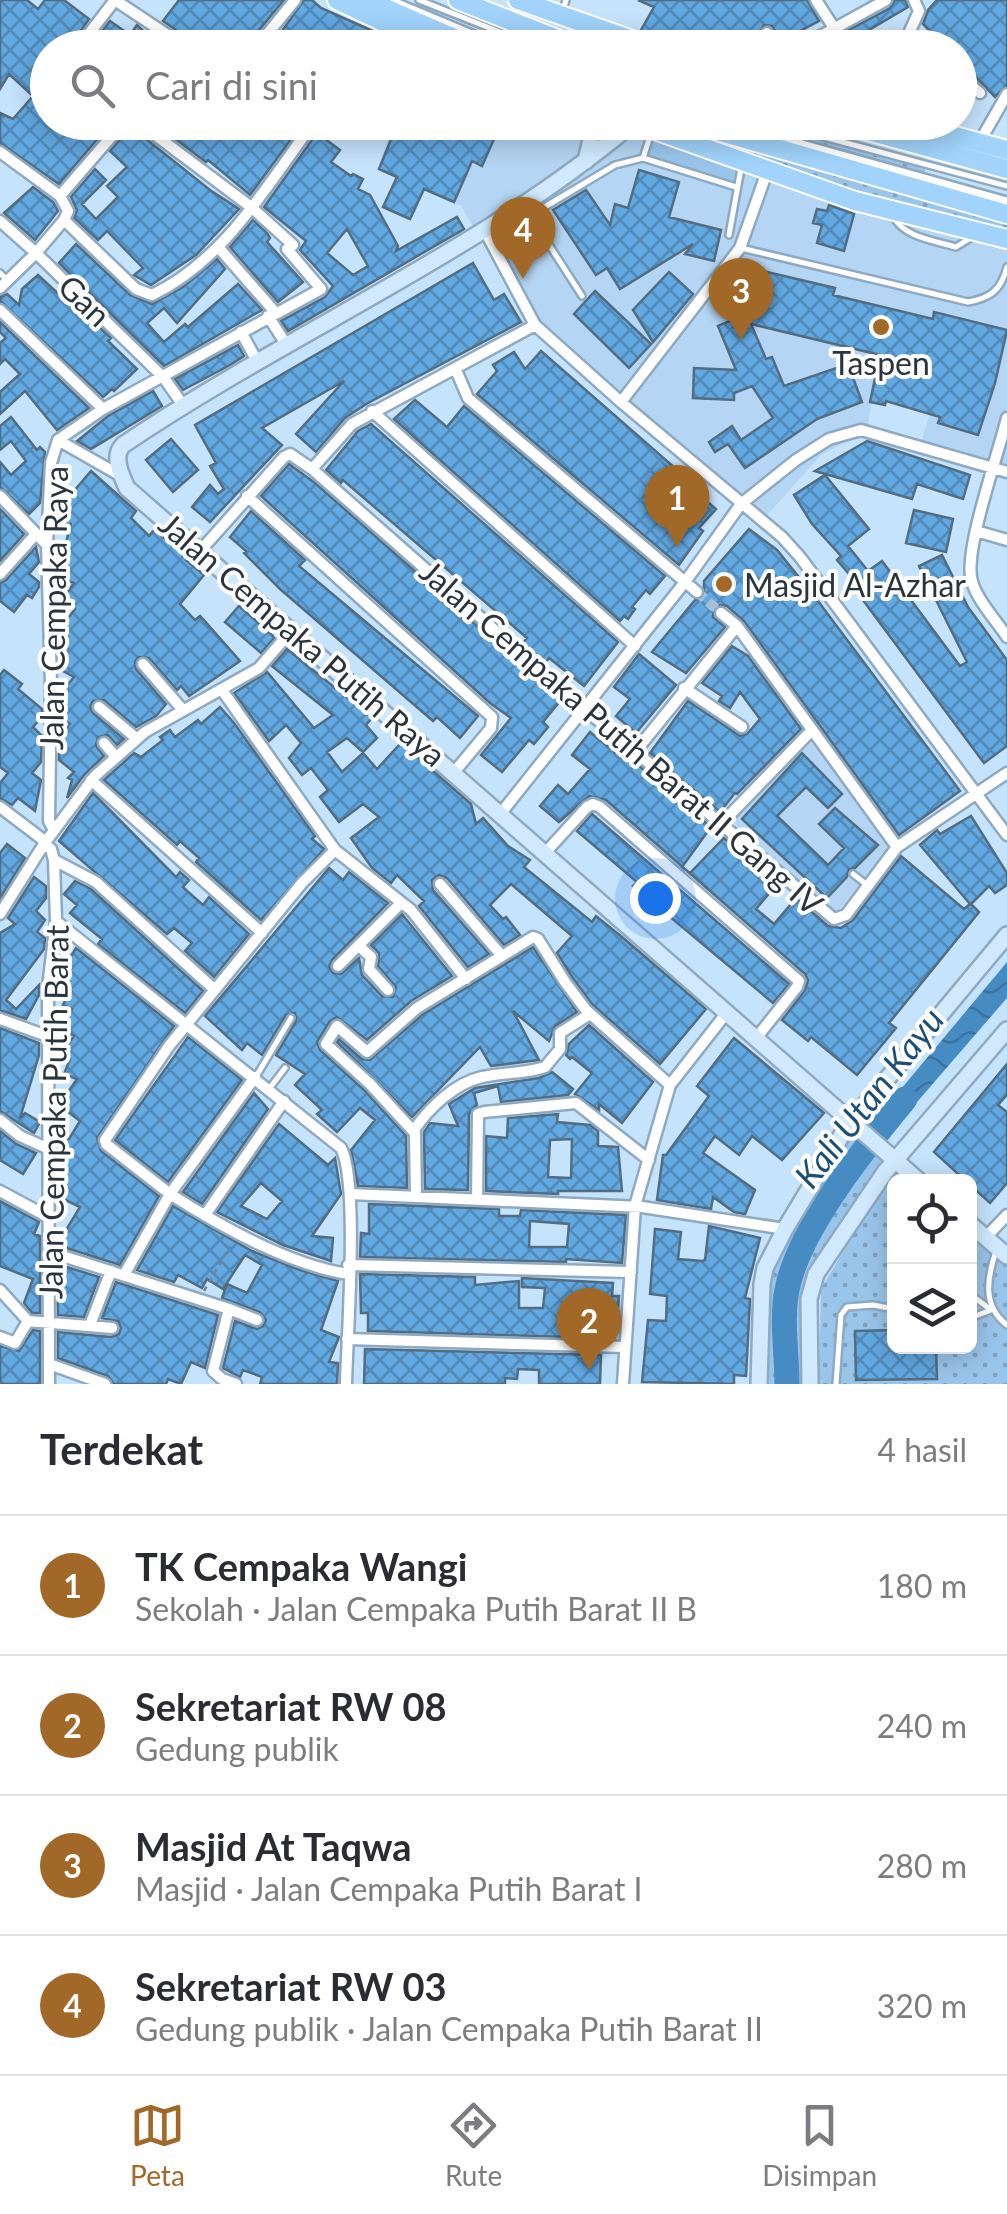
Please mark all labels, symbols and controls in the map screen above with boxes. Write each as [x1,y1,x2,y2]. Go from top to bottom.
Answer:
search box [30,30,977,140]
icon: search [65,58,120,113]
text: Cari di sini [145,62,318,108]
pin: 4 [490,196,556,279]
pin: 3 [708,258,774,340]
street label: Gan [51,266,119,334]
marker: Taspen [870,316,892,338]
place label: Taspen [832,343,930,382]
pin: 1 [644,464,710,547]
street label: Jalan Cempaka Raya [31,466,75,750]
street label: Jalan Cempaka Putih Raya [152,504,454,774]
street label: Jalan Cempaka Putih Barat II Gang IV [413,551,832,923]
place label: Masjid Al-Azhar [744,565,966,604]
marker: Masjid Al-Azhar [713,573,735,595]
your location [630,873,681,924]
street label: Jalan Cempaka Putih Barat [30,924,76,1299]
water label: Kali Utan Kayu [785,999,951,1195]
map controls [887,1174,977,1354]
button: locate [887,1174,977,1264]
button: layers [887,1264,977,1354]
pin: 2 [556,1288,622,1370]
text: Terdekat [40,1424,203,1474]
text: 4 hasil [877,1430,967,1469]
text: TK Cempaka Wangi [135,1543,467,1589]
text: 1 [63,1566,82,1605]
text: 180 m [877,1566,967,1605]
text: Sekolah · Jalan Cempaka Putih Barat II B [135,1589,697,1628]
text: Sekretariat RW 08 [135,1683,447,1729]
text: 2 [63,1706,82,1745]
text: 240 m [877,1706,967,1745]
text: Gedung publik [135,1729,339,1768]
text: Masjid At Taqwa [135,1823,412,1869]
text: 3 [63,1846,82,1885]
text: 280 m [877,1846,967,1885]
text: Masjid · Jalan Cempaka Putih Barat I [135,1869,643,1908]
text: Sekretariat RW 03 [135,1963,447,2009]
text: 4 [63,1986,82,2025]
text: 320 m [877,1986,967,2025]
text: Gedung publik · Jalan Cempaka Putih Barat II [135,2009,763,2048]
tab: Peta [130,2098,185,2192]
tab: Rute [445,2098,502,2192]
tab: Disimpan [762,2098,877,2192]

